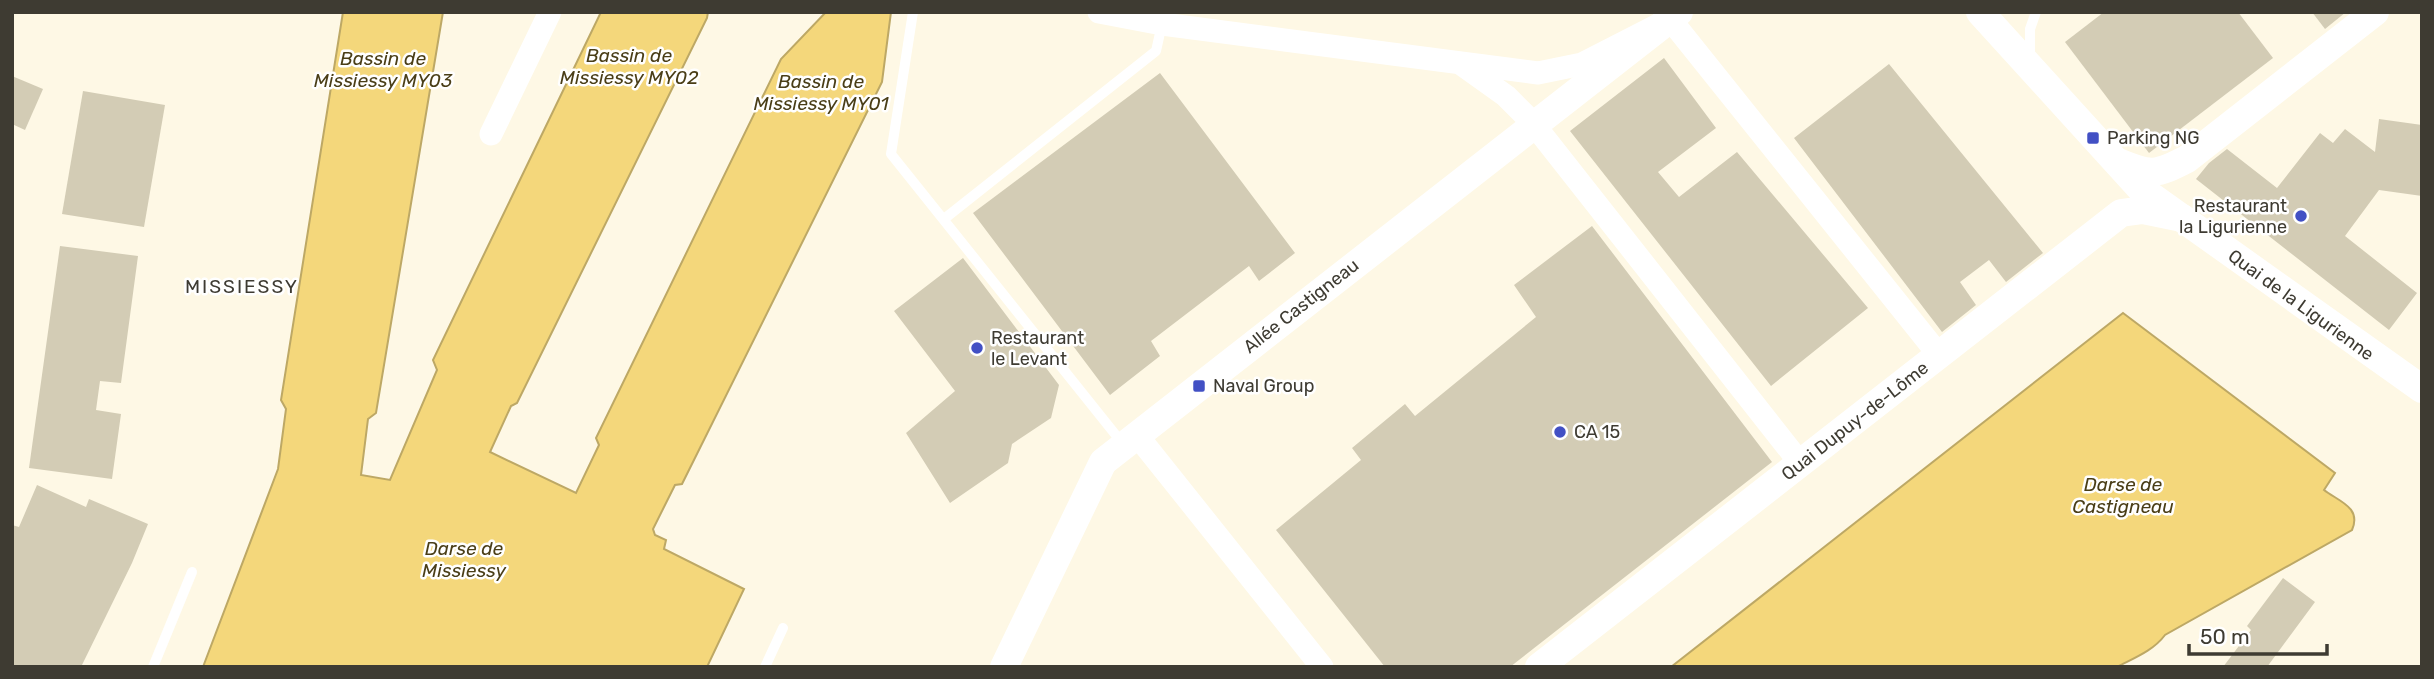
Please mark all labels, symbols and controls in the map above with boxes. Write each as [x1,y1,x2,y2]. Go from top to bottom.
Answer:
water label: Bassin de Missiessy MY02 [560,44,699,89]
water label: Bassin de Missiessy MY03 [314,47,453,92]
water label: Bassin de Missiessy MY01 [753,70,890,115]
place label: Parking NG [2107,127,2200,149]
marker: Parking NG [2085,130,2101,146]
place label: Restaurant la Ligurienne [2179,195,2287,238]
marker: Restaurant la Ligurienne [2293,208,2309,224]
street label: Quai de la Ligurienne [2224,245,2378,365]
street label: Allée Castigneau [1239,254,1363,358]
district label: MISSIESSY [185,275,299,298]
place label: Restaurant le Levant [991,327,1084,370]
marker: Restaurant le Levant [969,340,985,356]
street label: Quai Dupuy-de-Lôme [1777,357,1933,485]
place label: Naval Group [1213,375,1314,397]
marker: Naval Group [1191,378,1207,394]
place label: CA 15 [1574,421,1620,443]
marker: CA 15 [1552,424,1568,440]
water label: Darse de Castigneau [2072,473,2174,518]
water label: Darse de Missiessy [422,537,506,582]
scale bar [2189,612,2327,656]
text: 50 m [2200,624,2250,649]

